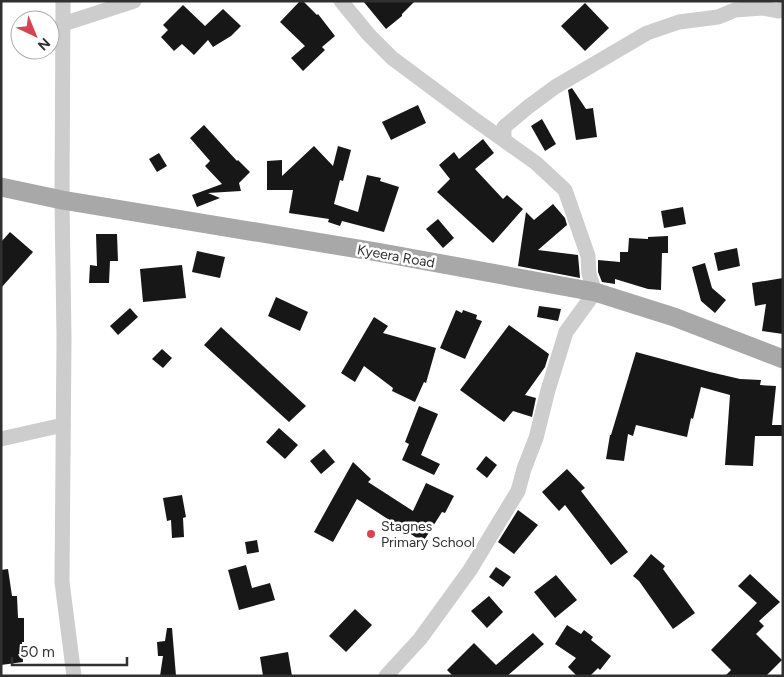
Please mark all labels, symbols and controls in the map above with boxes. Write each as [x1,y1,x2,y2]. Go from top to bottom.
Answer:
north arrow [10,10,60,60]
text: N [34,34,53,54]
street label: Kyeera Road [356,241,436,272]
place label: Stagnes Primary School [381,518,475,551]
marker: Stagnes Primary School [365,528,377,540]
scale bar [12,634,128,666]
text: 50 m [20,643,55,661]

